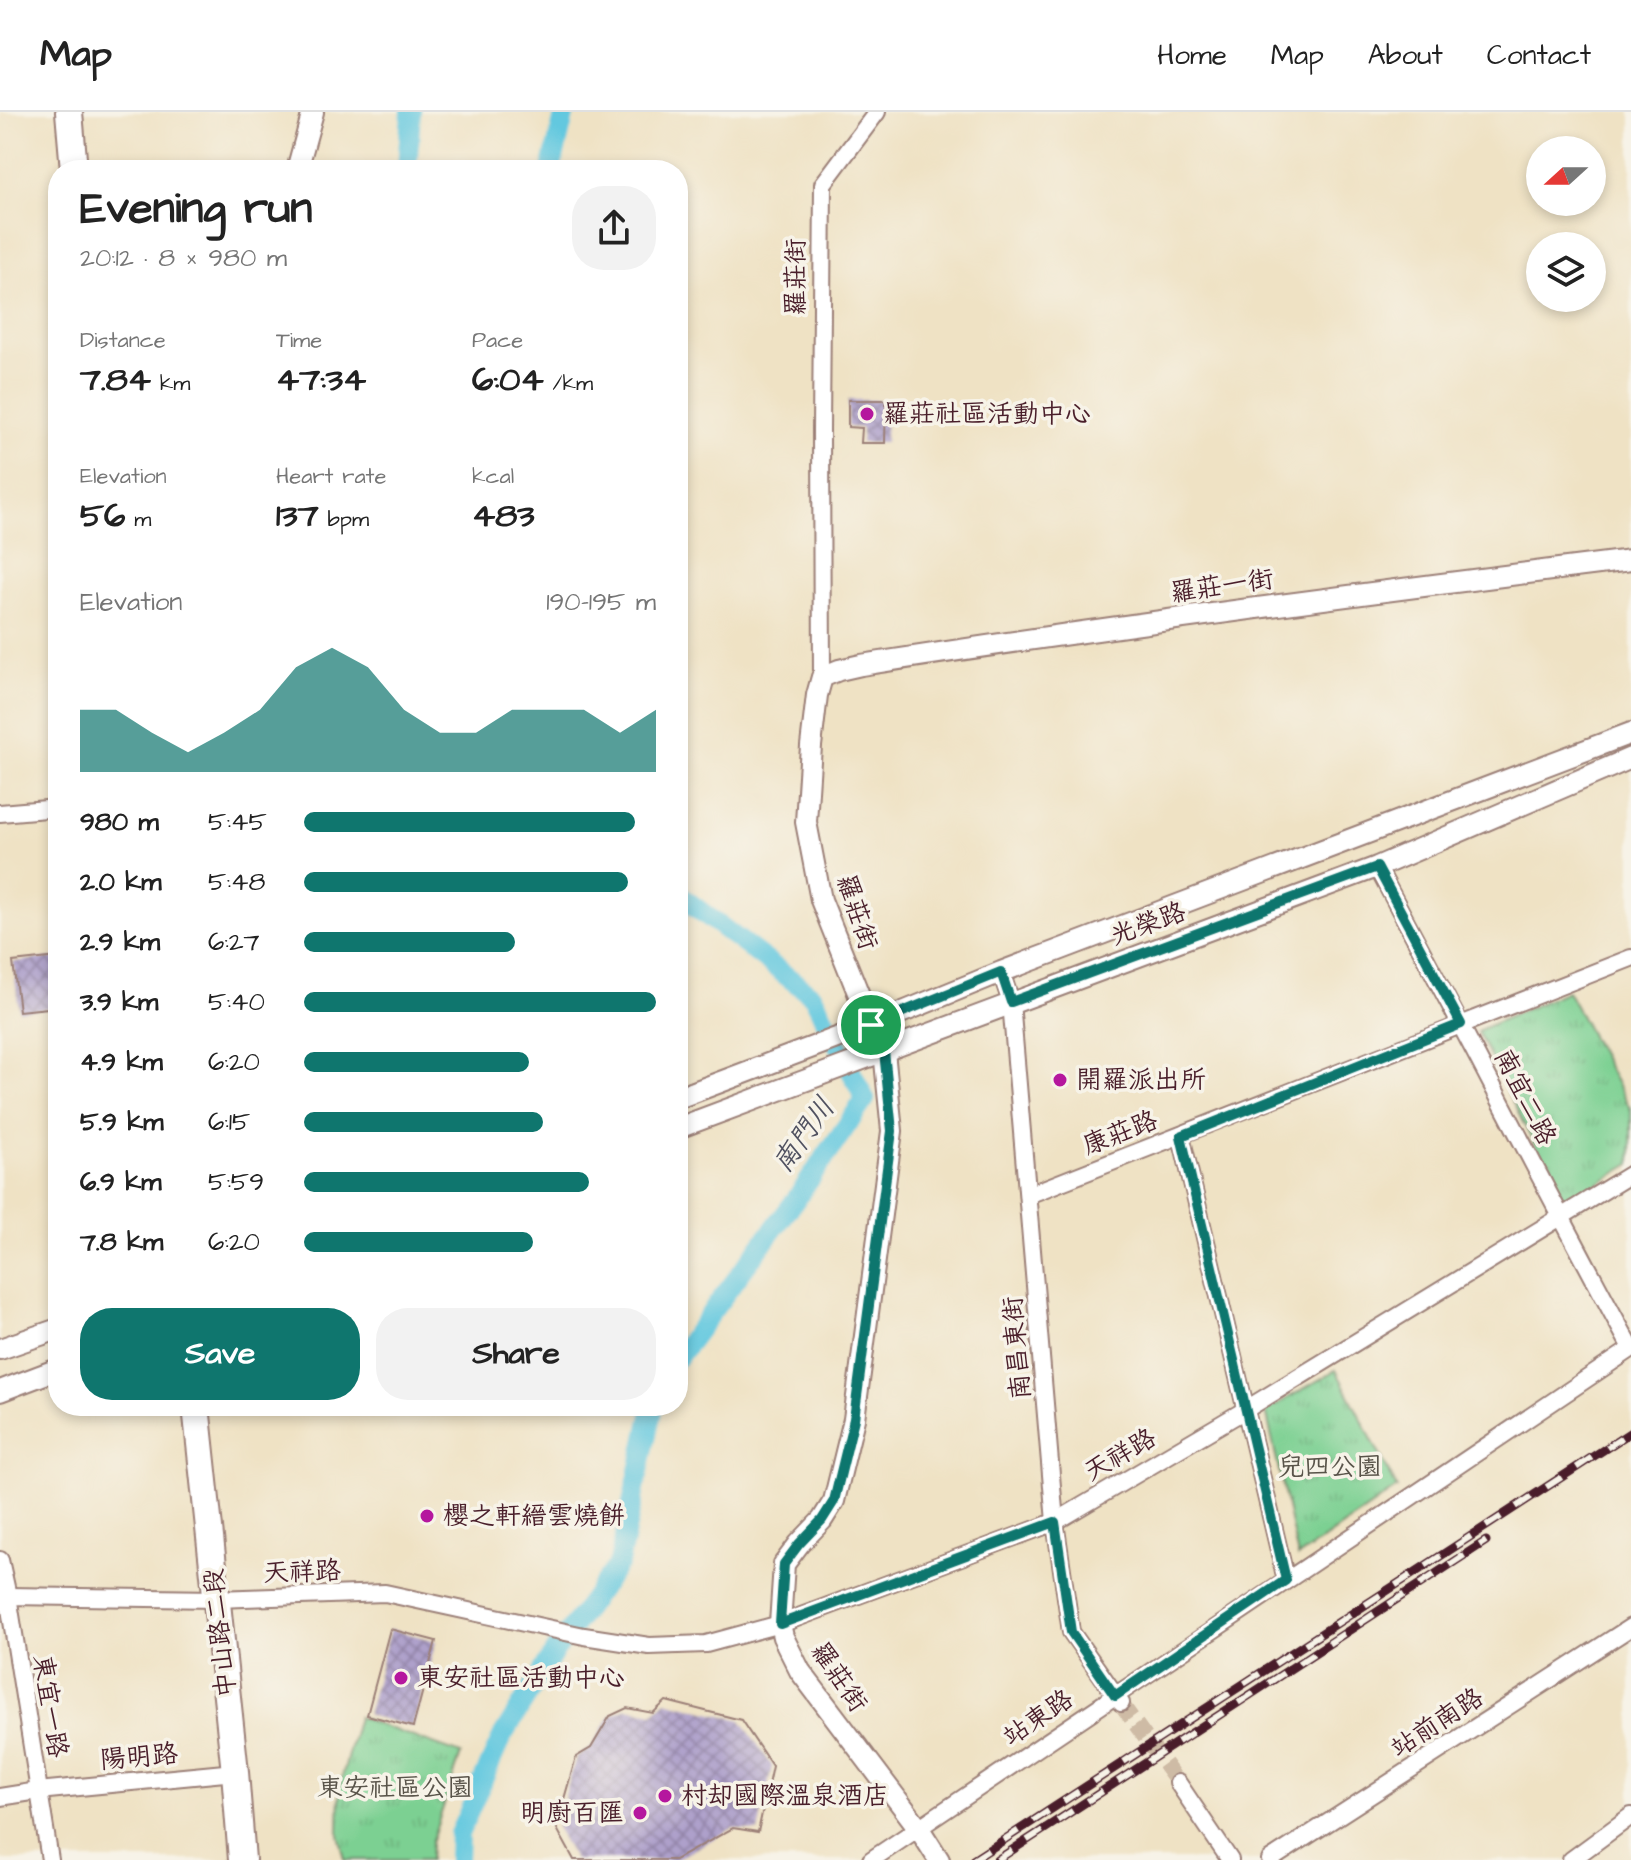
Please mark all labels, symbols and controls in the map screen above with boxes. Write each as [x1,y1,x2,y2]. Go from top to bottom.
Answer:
text: Map [40,29,112,81]
text: Home [1157,36,1227,75]
text: Map [1271,36,1324,75]
text: About [1368,36,1443,75]
text: Contact [1487,36,1591,75]
north arrow [1526,136,1606,216]
map controls [1526,136,1606,312]
text: Evening run [80,179,312,240]
button: share [572,186,656,270]
button: layers [1526,232,1606,312]
street label: 羅莊街 [778,238,814,316]
text: 20:12 · 8 × 980 m [80,240,287,276]
text: Distance [80,325,166,356]
text: Time [276,325,322,356]
text: Pace [472,325,523,356]
text: 7.84 [80,356,151,404]
text: 47:34 [276,356,366,404]
text: 6:04 [472,356,544,404]
text: km [151,368,190,399]
text: /km [544,368,593,399]
place label: 羅莊社區活動中心 [883,396,1091,432]
marker: 羅莊社區活動中心 [858,405,876,423]
text: Elevation [80,461,167,492]
text: Heart rate [276,461,386,492]
text: kcal [472,461,514,492]
text: 56 [80,492,125,540]
text: 137 [276,492,319,540]
text: 483 [472,492,535,540]
text: m [125,504,151,535]
text: bpm [319,504,369,535]
street label: 羅莊一街 [1168,561,1276,611]
text: Elevation [80,584,182,620]
text: 190–195 m [546,584,656,620]
text: 980 m [80,804,159,840]
text: 5:45 [208,804,267,840]
text: 2.0 km [80,864,162,900]
text: 5:48 [208,864,265,900]
street label: 羅莊街 [828,869,886,955]
street label: 光榮路 [1105,894,1191,954]
text: 2.9 km [80,924,160,960]
text: 6:27 [208,924,260,960]
text: 3.9 km [80,984,158,1020]
text: 5:40 [208,984,265,1020]
pin [837,991,905,1059]
icon: arrive [849,1003,893,1047]
street label: 南宜二路 [1485,1042,1565,1152]
text: 4.9 km [80,1044,163,1080]
text: 6:20 [208,1044,260,1080]
place label: 開羅派出所 [1076,1062,1206,1098]
marker: 開羅派出所 [1051,1071,1069,1089]
water label: 南門川 [764,1089,845,1180]
street label: 康莊路 [1077,1102,1163,1164]
text: 5.9 km [80,1104,163,1140]
text: 6:15 [208,1104,250,1140]
text: 6.9 km [80,1164,161,1200]
text: 5:59 [208,1164,264,1200]
text: 7.8 km [80,1224,163,1260]
text: 6:20 [208,1224,260,1260]
street label: 南昌東街 [995,1295,1039,1401]
button: Save [80,1308,360,1400]
button: Share [376,1308,656,1400]
street label: 天祥路 [1077,1420,1163,1490]
park label: 兒四公園 [1278,1449,1382,1485]
place label: 櫻之軒縉雲燒餅 [443,1498,625,1534]
marker: 櫻之軒縉雲燒餅 [418,1507,436,1525]
street label: 天祥路 [262,1553,342,1591]
street label: 中山路二段 [195,1566,245,1700]
street label: 羅莊街 [802,1635,876,1719]
street label: 東宜一路 [24,1652,76,1760]
place label: 東安社區活動中心 [417,1660,625,1696]
marker: 東安社區活動中心 [392,1669,410,1687]
street label: 站前南路 [1384,1680,1490,1766]
street label: 站東路 [996,1681,1080,1755]
street label: 陽明路 [99,1736,179,1778]
park label: 東安社區公園 [317,1770,473,1806]
place label: 村却國際溫泉酒店 [681,1778,889,1814]
marker: 村却國際溫泉酒店 [656,1787,674,1805]
place label: 明廚百匯 [520,1795,624,1831]
marker: 明廚百匯 [631,1804,649,1822]

